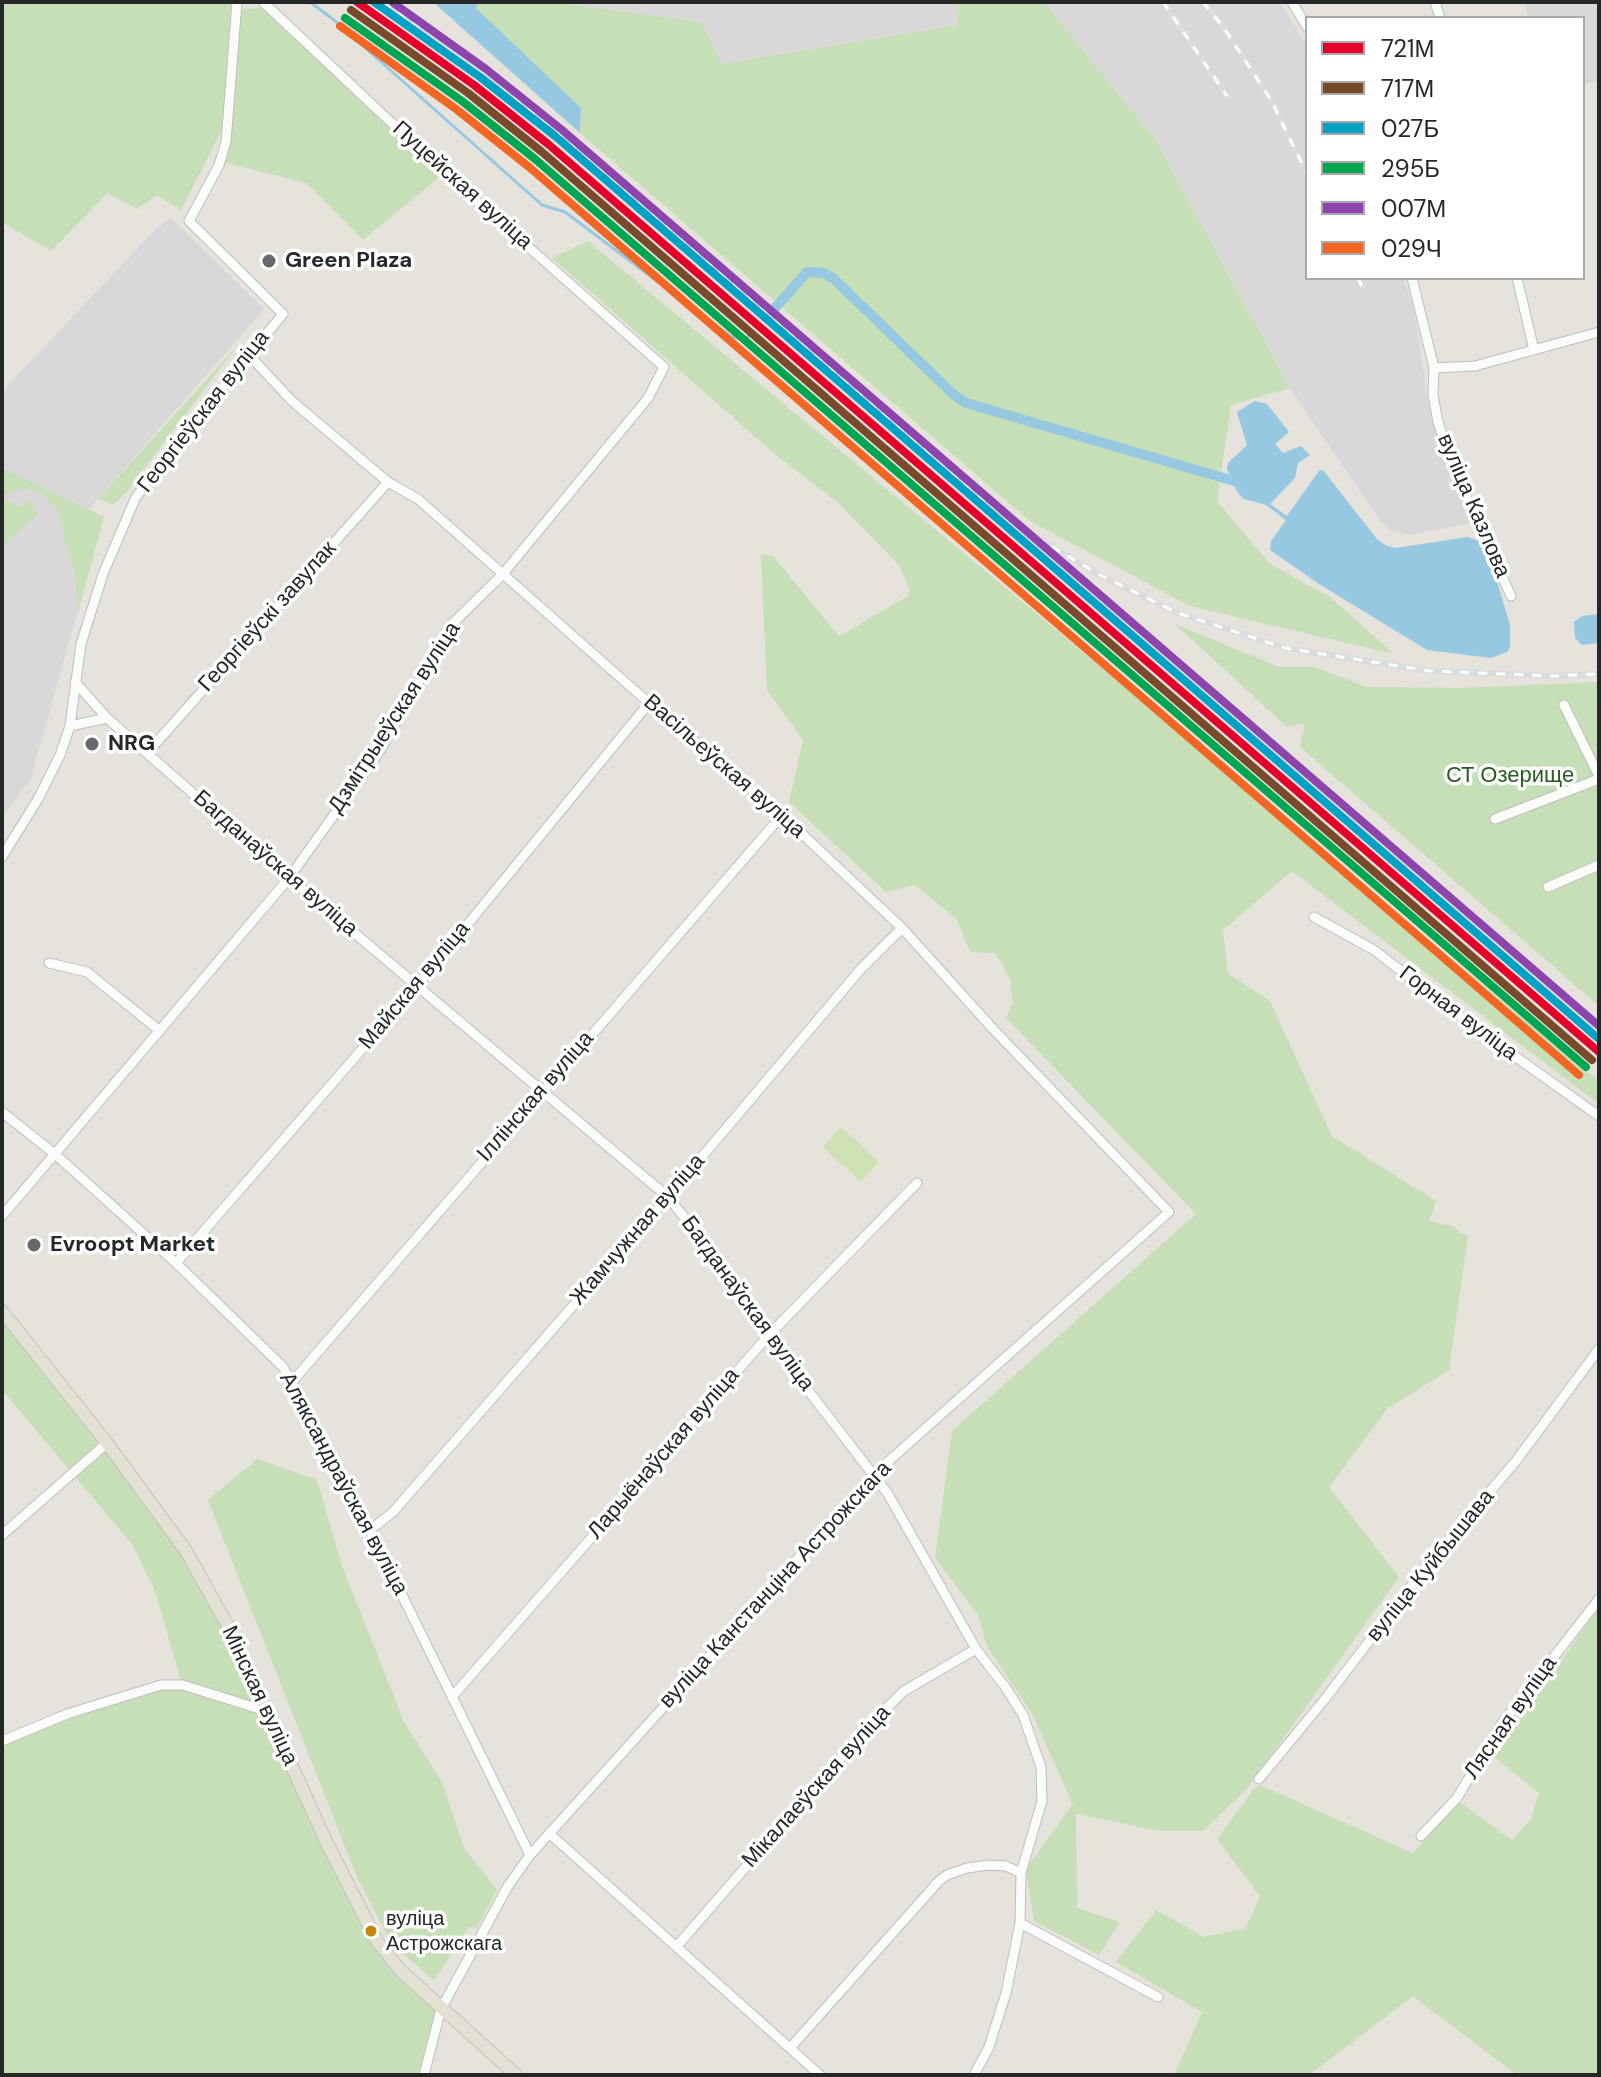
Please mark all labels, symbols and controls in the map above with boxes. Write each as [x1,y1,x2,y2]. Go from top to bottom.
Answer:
legend [1305,16,1585,280]
text: 721М [1381,33,1435,64]
text: 717М [1381,73,1434,104]
text: 027Б [1381,113,1439,144]
street label: Пуцейская вуліца [387,116,537,256]
text: 295Б [1381,153,1440,184]
text: 007М [1381,193,1446,224]
text: 029Ч [1381,233,1442,264]
place label: Green Plaza [285,248,412,274]
marker: Green Plaza [260,252,278,270]
street label: Георгіеўская вуліца [132,326,276,498]
street label: вуліца Казлова [1431,430,1515,582]
street label: Георгіеўскі завулак [193,536,343,698]
street label: Дзмітрыеўская вуліца [323,618,467,818]
street label: Васільеўская вуліца [638,690,810,844]
place label: NRG [108,731,155,757]
marker: NRG [83,735,101,753]
park label: СТ Озерище [1446,763,1574,789]
street label: Багданаўская вуліца [187,785,363,943]
street label: Майская вуліца [354,917,476,1055]
street label: Горная вуліца [1394,961,1522,1067]
street label: Іллінская вуліца [472,1026,600,1168]
street label: Жамчужная вуліца [565,1149,711,1311]
street label: Багданаўская вуліца [675,1211,819,1397]
place label: Evroopt Market [50,1232,215,1258]
marker: Evroopt Market [25,1236,43,1254]
street label: Ларыёнаўская вуліца [583,1363,745,1545]
street label: Аляксандраўская вуліца [273,1368,413,1600]
street label: вуліца Канстанціна Астрожскага [654,1456,898,1714]
street label: вуліца Куйбышава [1362,1485,1500,1647]
street label: Мінская вуліца [215,1622,303,1770]
street label: Лясная вуліца [1459,1652,1563,1784]
street label: Мікалаеўская вуліца [737,1700,897,1874]
place label: вуліца Астрожскага [386,1908,502,1955]
marker: вуліца Астрожскага [363,1923,379,1939]

